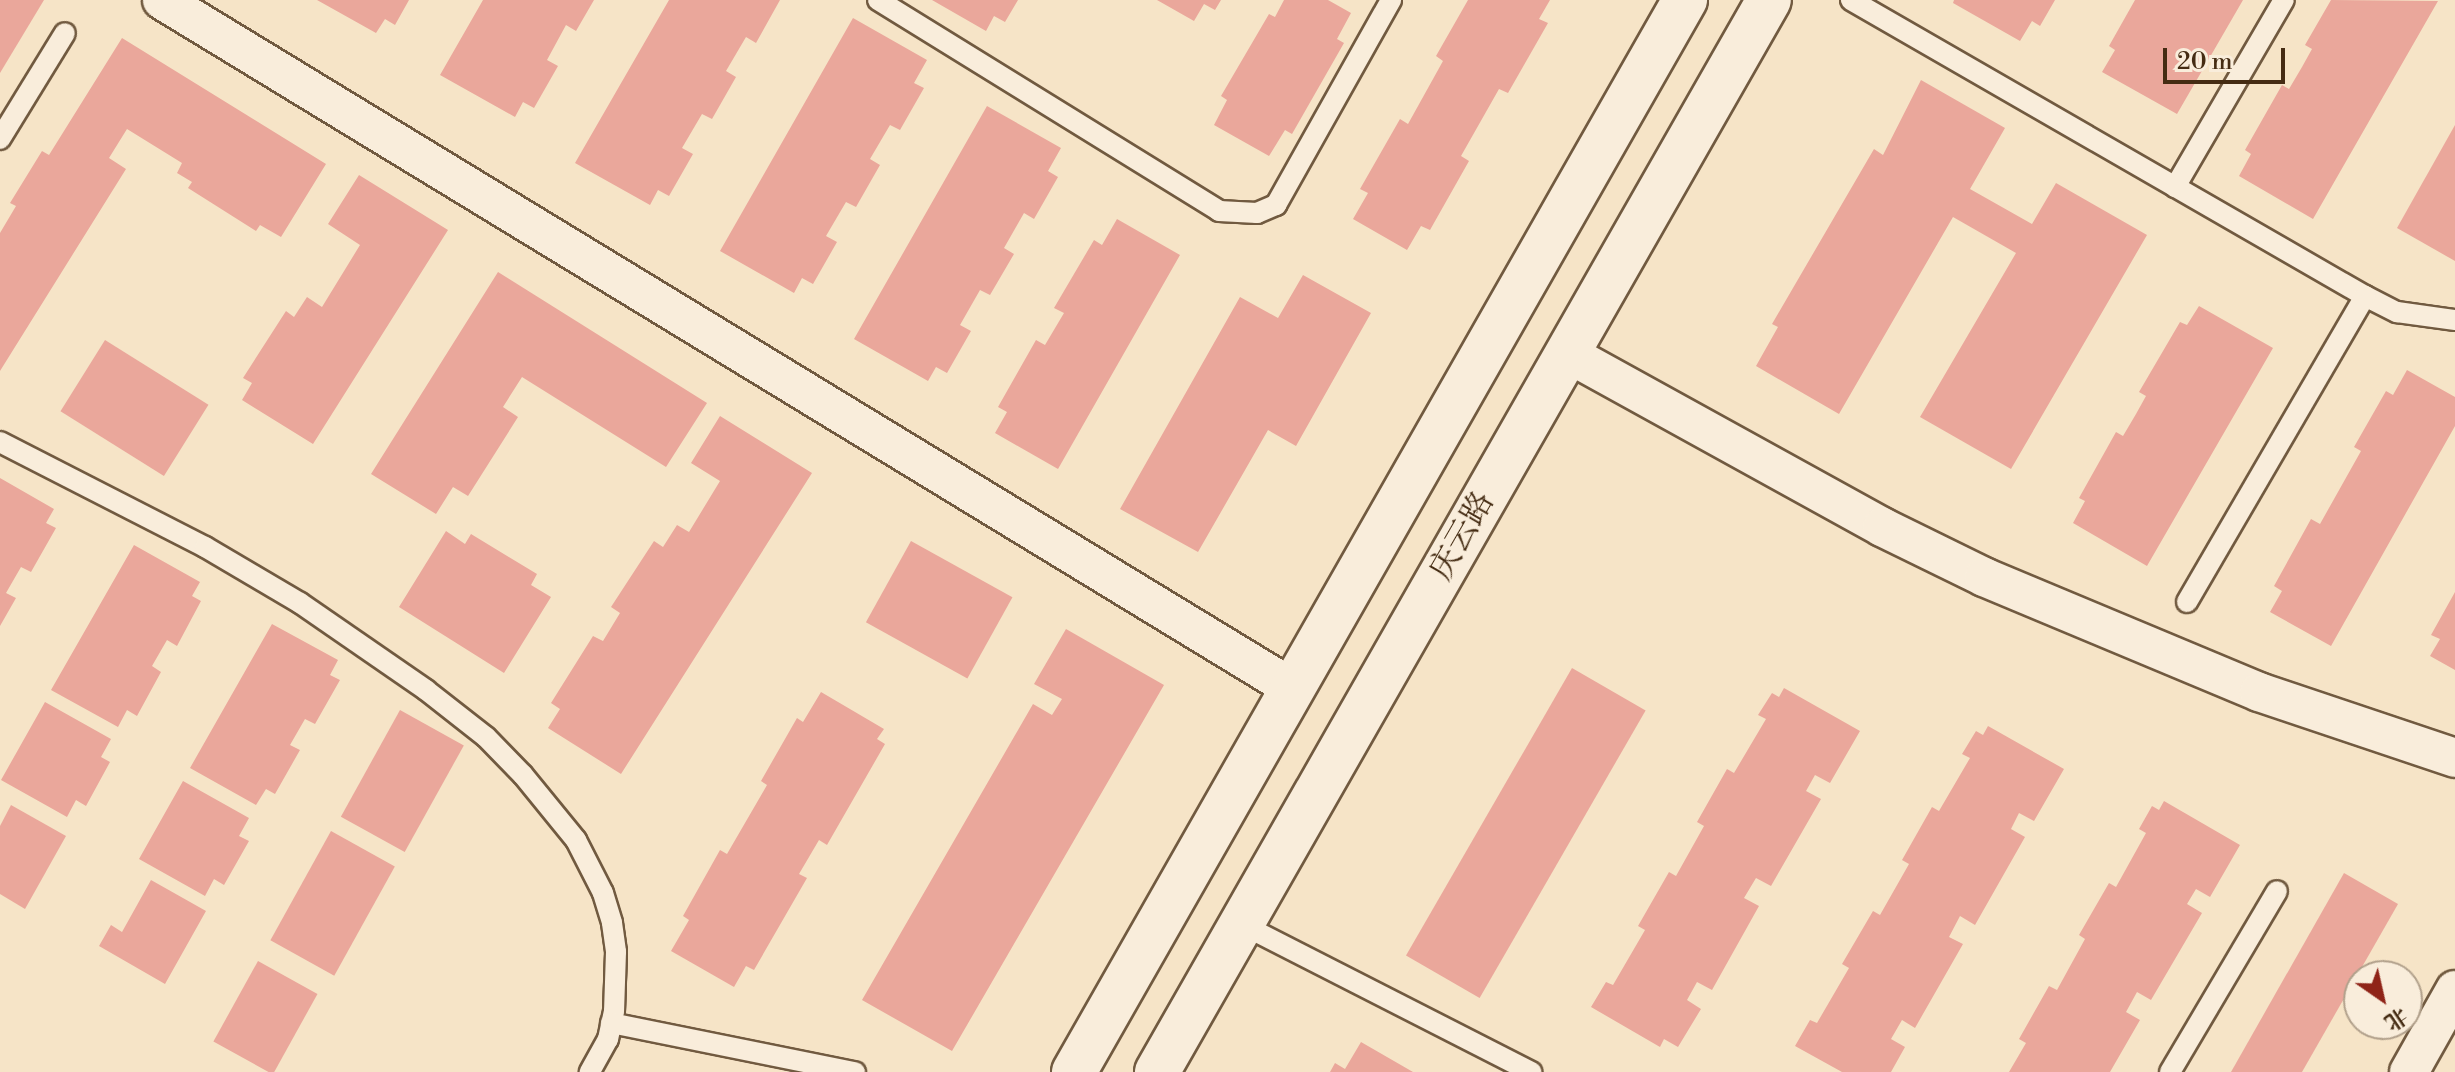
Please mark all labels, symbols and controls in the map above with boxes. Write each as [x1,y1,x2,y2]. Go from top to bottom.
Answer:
scale bar [2167,32,2289,82]
text: 20 m [2177,47,2233,77]
street label: 庆云路 [1421,485,1503,587]
north arrow [2343,960,2423,1040]
text: 北 [2379,1001,2412,1036]

